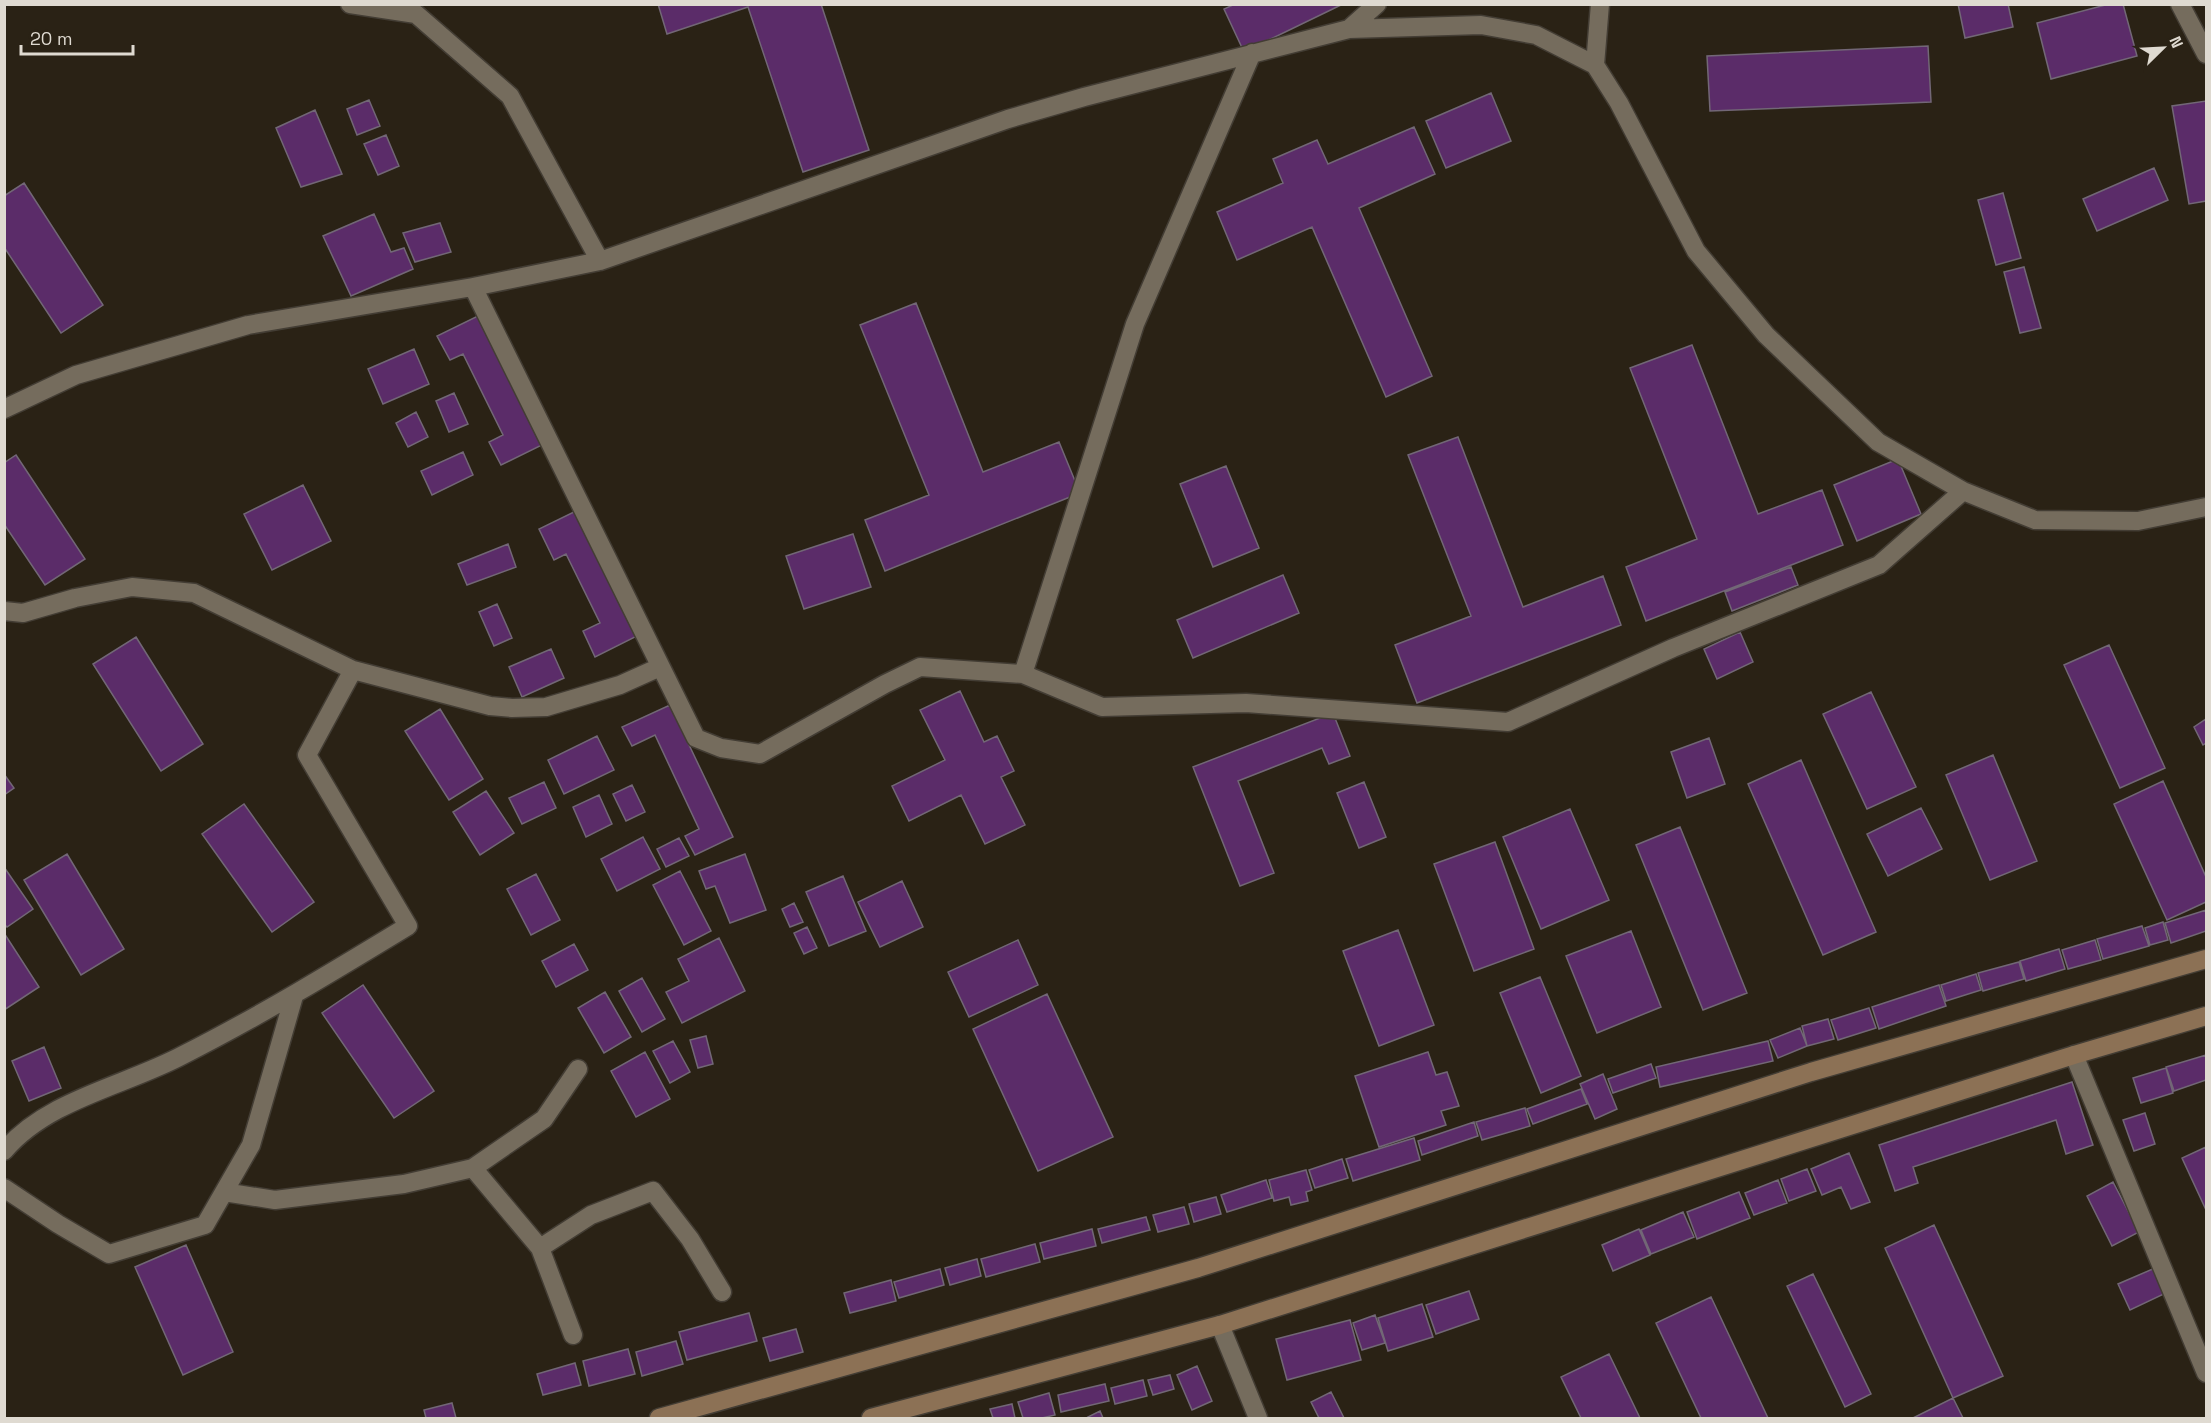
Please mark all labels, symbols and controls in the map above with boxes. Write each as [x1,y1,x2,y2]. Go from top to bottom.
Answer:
scale bar [21,18,134,56]
north arrow [2133,18,2193,78]
text: 20 m [30,27,73,50]
text: N [2164,33,2188,51]

